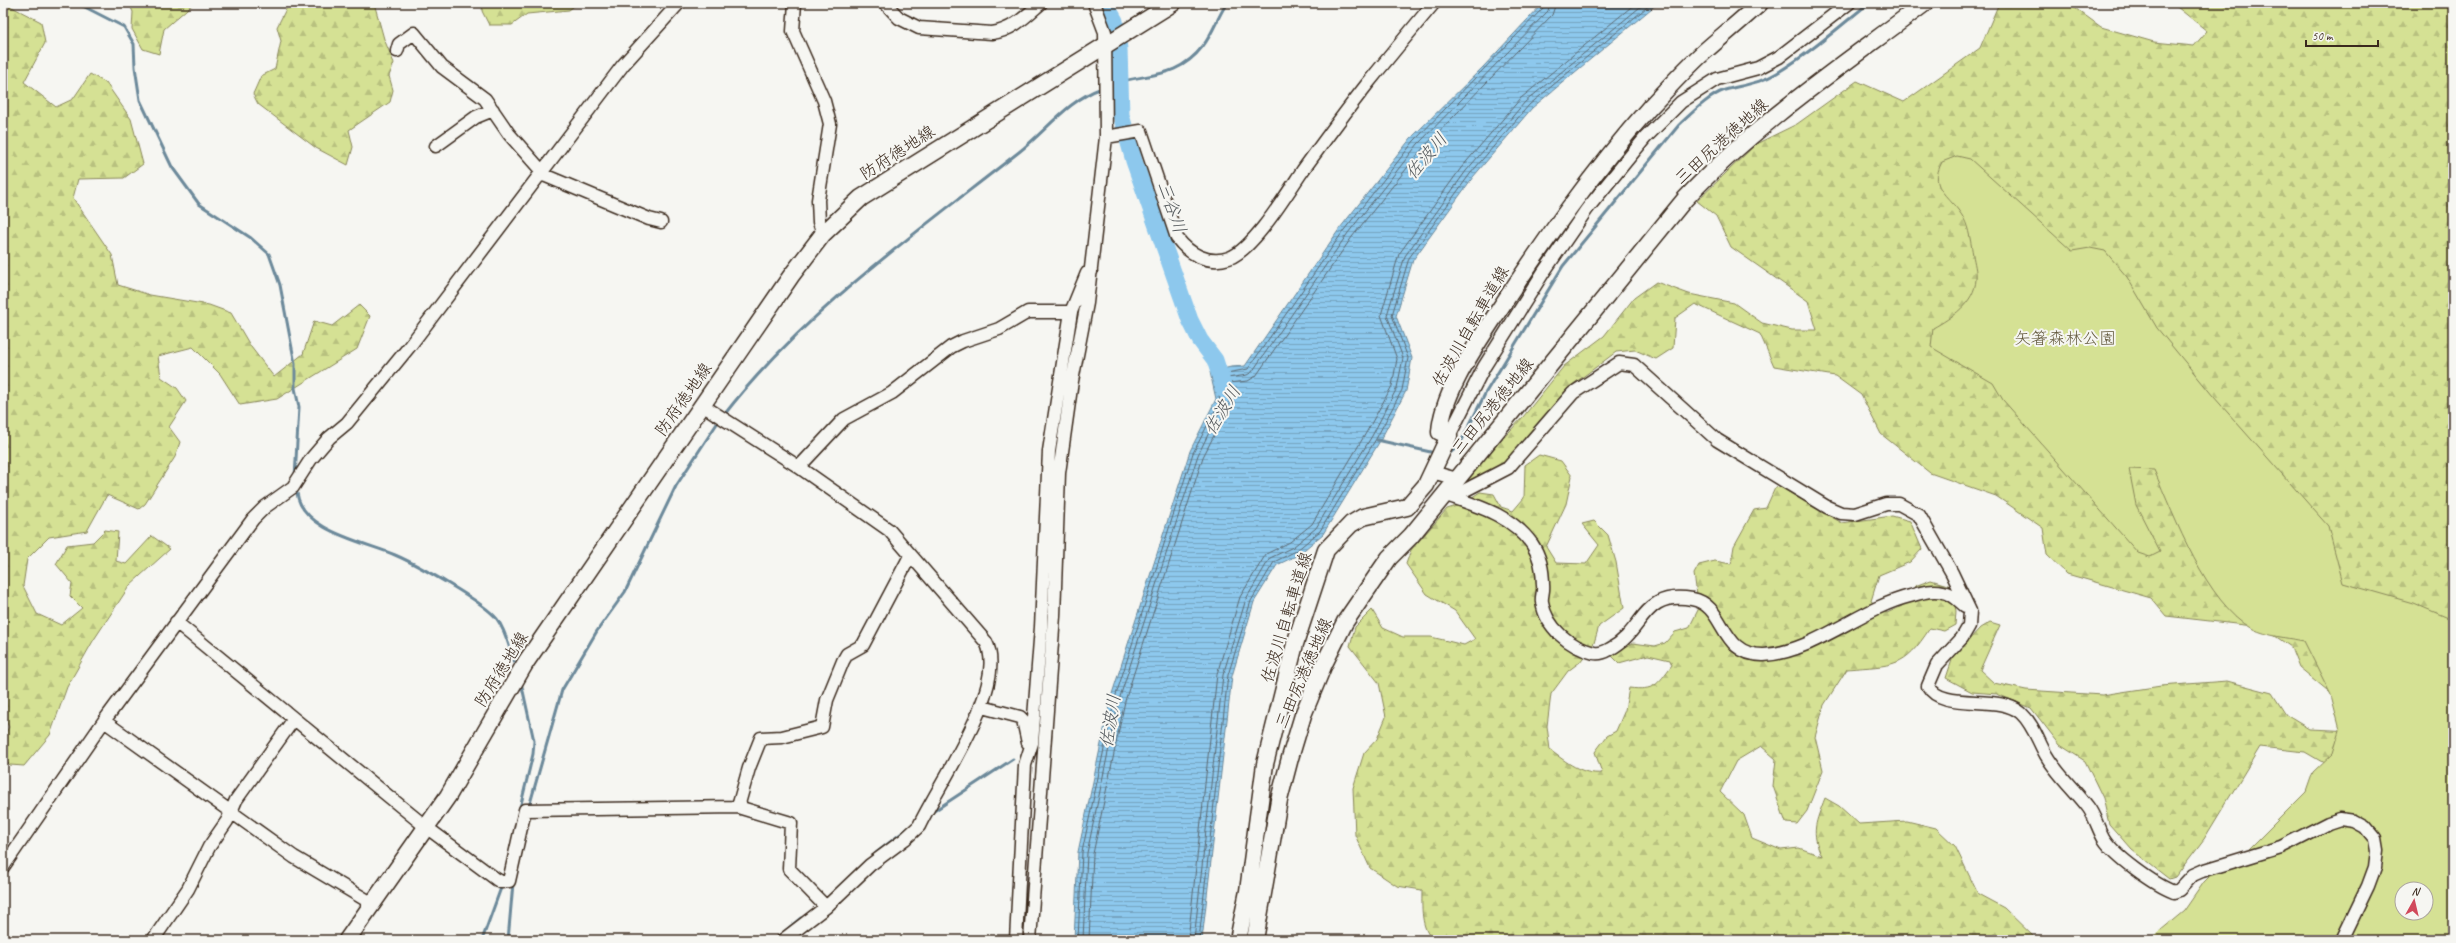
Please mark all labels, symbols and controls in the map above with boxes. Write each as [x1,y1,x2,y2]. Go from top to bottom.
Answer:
scale bar [2306,22,2378,48]
text: 50 m [2312,28,2334,44]
street label: 三田尻港徳地線 [1670,94,1773,189]
street label: 防府徳地線 [856,120,939,184]
water label: 佐波川 [1400,128,1452,184]
water label: 三谷川 [1153,178,1191,236]
street label: 佐波川自転車道線 [1427,262,1514,390]
park label: 矢箸森林公園 [2014,328,2116,349]
street label: 三田尻港徳地線 [1447,353,1538,459]
street label: 防府徳地線 [650,358,716,440]
water label: 佐波川 [1199,381,1245,439]
street label: 佐波川自転車道線 [1257,549,1316,685]
street label: 三田尻港徳地線 [1271,614,1336,732]
street label: 防府徳地線 [470,628,533,711]
water label: 佐波川 [1095,693,1125,749]
north arrow [2394,881,2434,921]
text: N [2411,884,2422,899]

